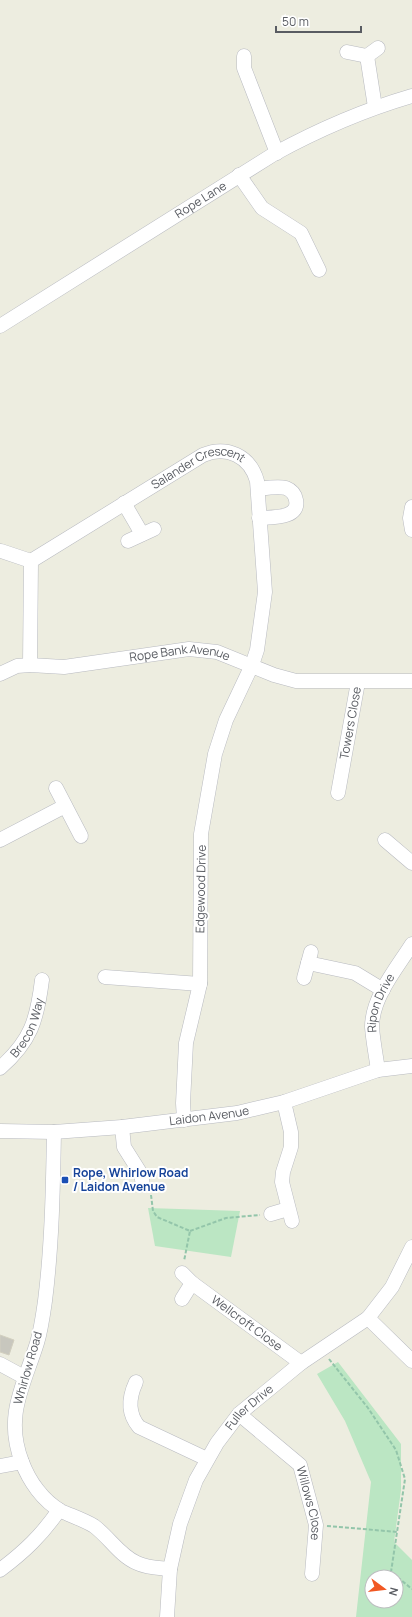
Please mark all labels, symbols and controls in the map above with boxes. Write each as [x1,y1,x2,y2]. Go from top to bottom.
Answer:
scale bar [276,8,361,34]
text: 50 m [282,13,309,30]
street label: Rope Lane [171,177,230,222]
street label: Salander Crescent [148,442,250,493]
street label: Rope Bank Avenue [128,640,233,665]
street label: Towers Close [335,685,365,761]
street label: Edgewood Drive [191,845,210,933]
street label: Ripon Drive [363,970,398,1033]
street label: Brecon Way [6,996,47,1061]
street label: Laidon Avenue [168,1101,251,1129]
place label: Rope, Whirlow Road / Laidon Avenue [73,1164,188,1195]
marker: Rope, Whirlow Road / Laidon Avenue [60,1175,70,1185]
street label: Wellcroft Close [208,1291,286,1355]
street label: Whirlow Road [9,1329,46,1406]
street label: Fuller Drive [221,1380,277,1433]
street label: Willows Close [293,1464,325,1541]
north arrow [364,1569,404,1609]
text: N [386,1586,402,1598]

